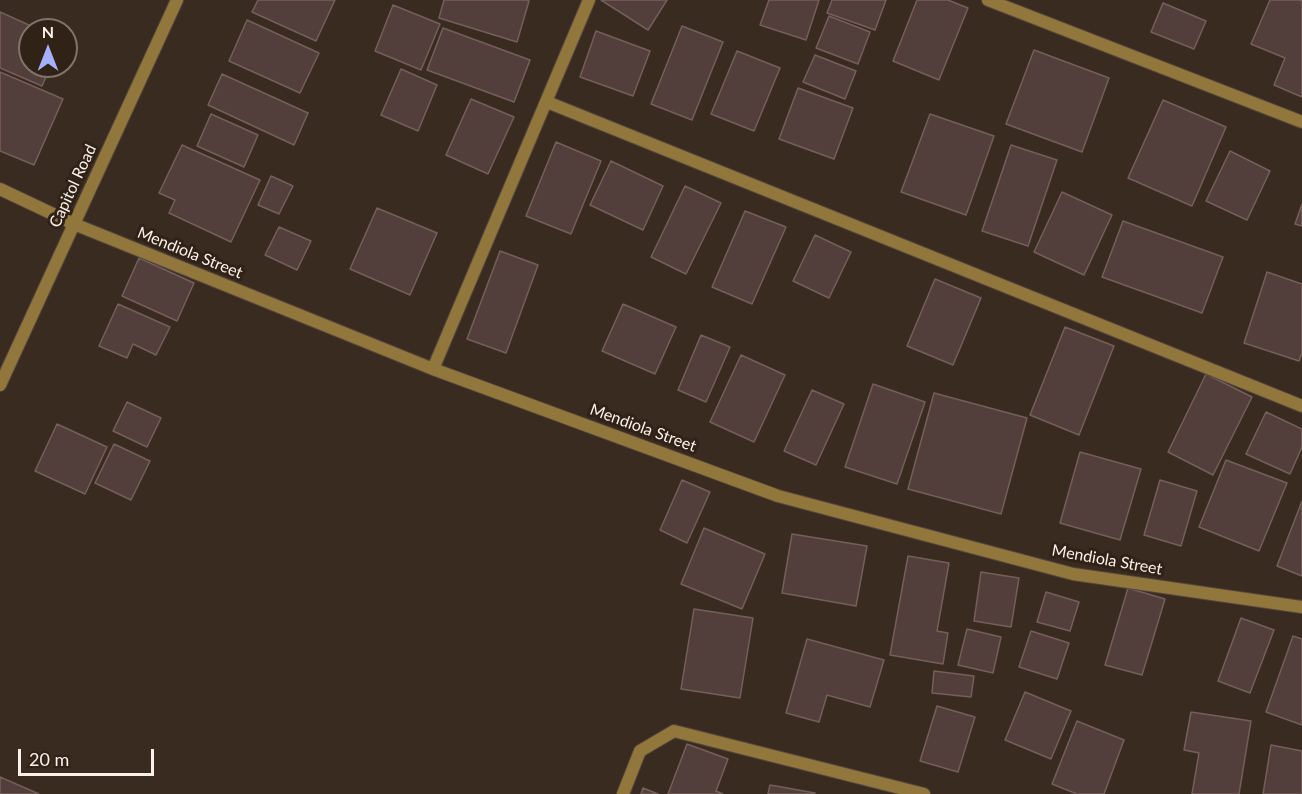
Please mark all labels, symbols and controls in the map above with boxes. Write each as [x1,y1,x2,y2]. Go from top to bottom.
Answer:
north arrow [18,18,78,78]
text: N [42,22,54,41]
street label: Capitol Road [45,141,101,231]
street label: Mendiola Street [135,223,245,283]
street label: Mendiola Street [587,400,699,456]
street label: Mendiola Street [1050,541,1164,579]
scale bar [21,737,158,775]
text: 20 m [29,748,69,770]

